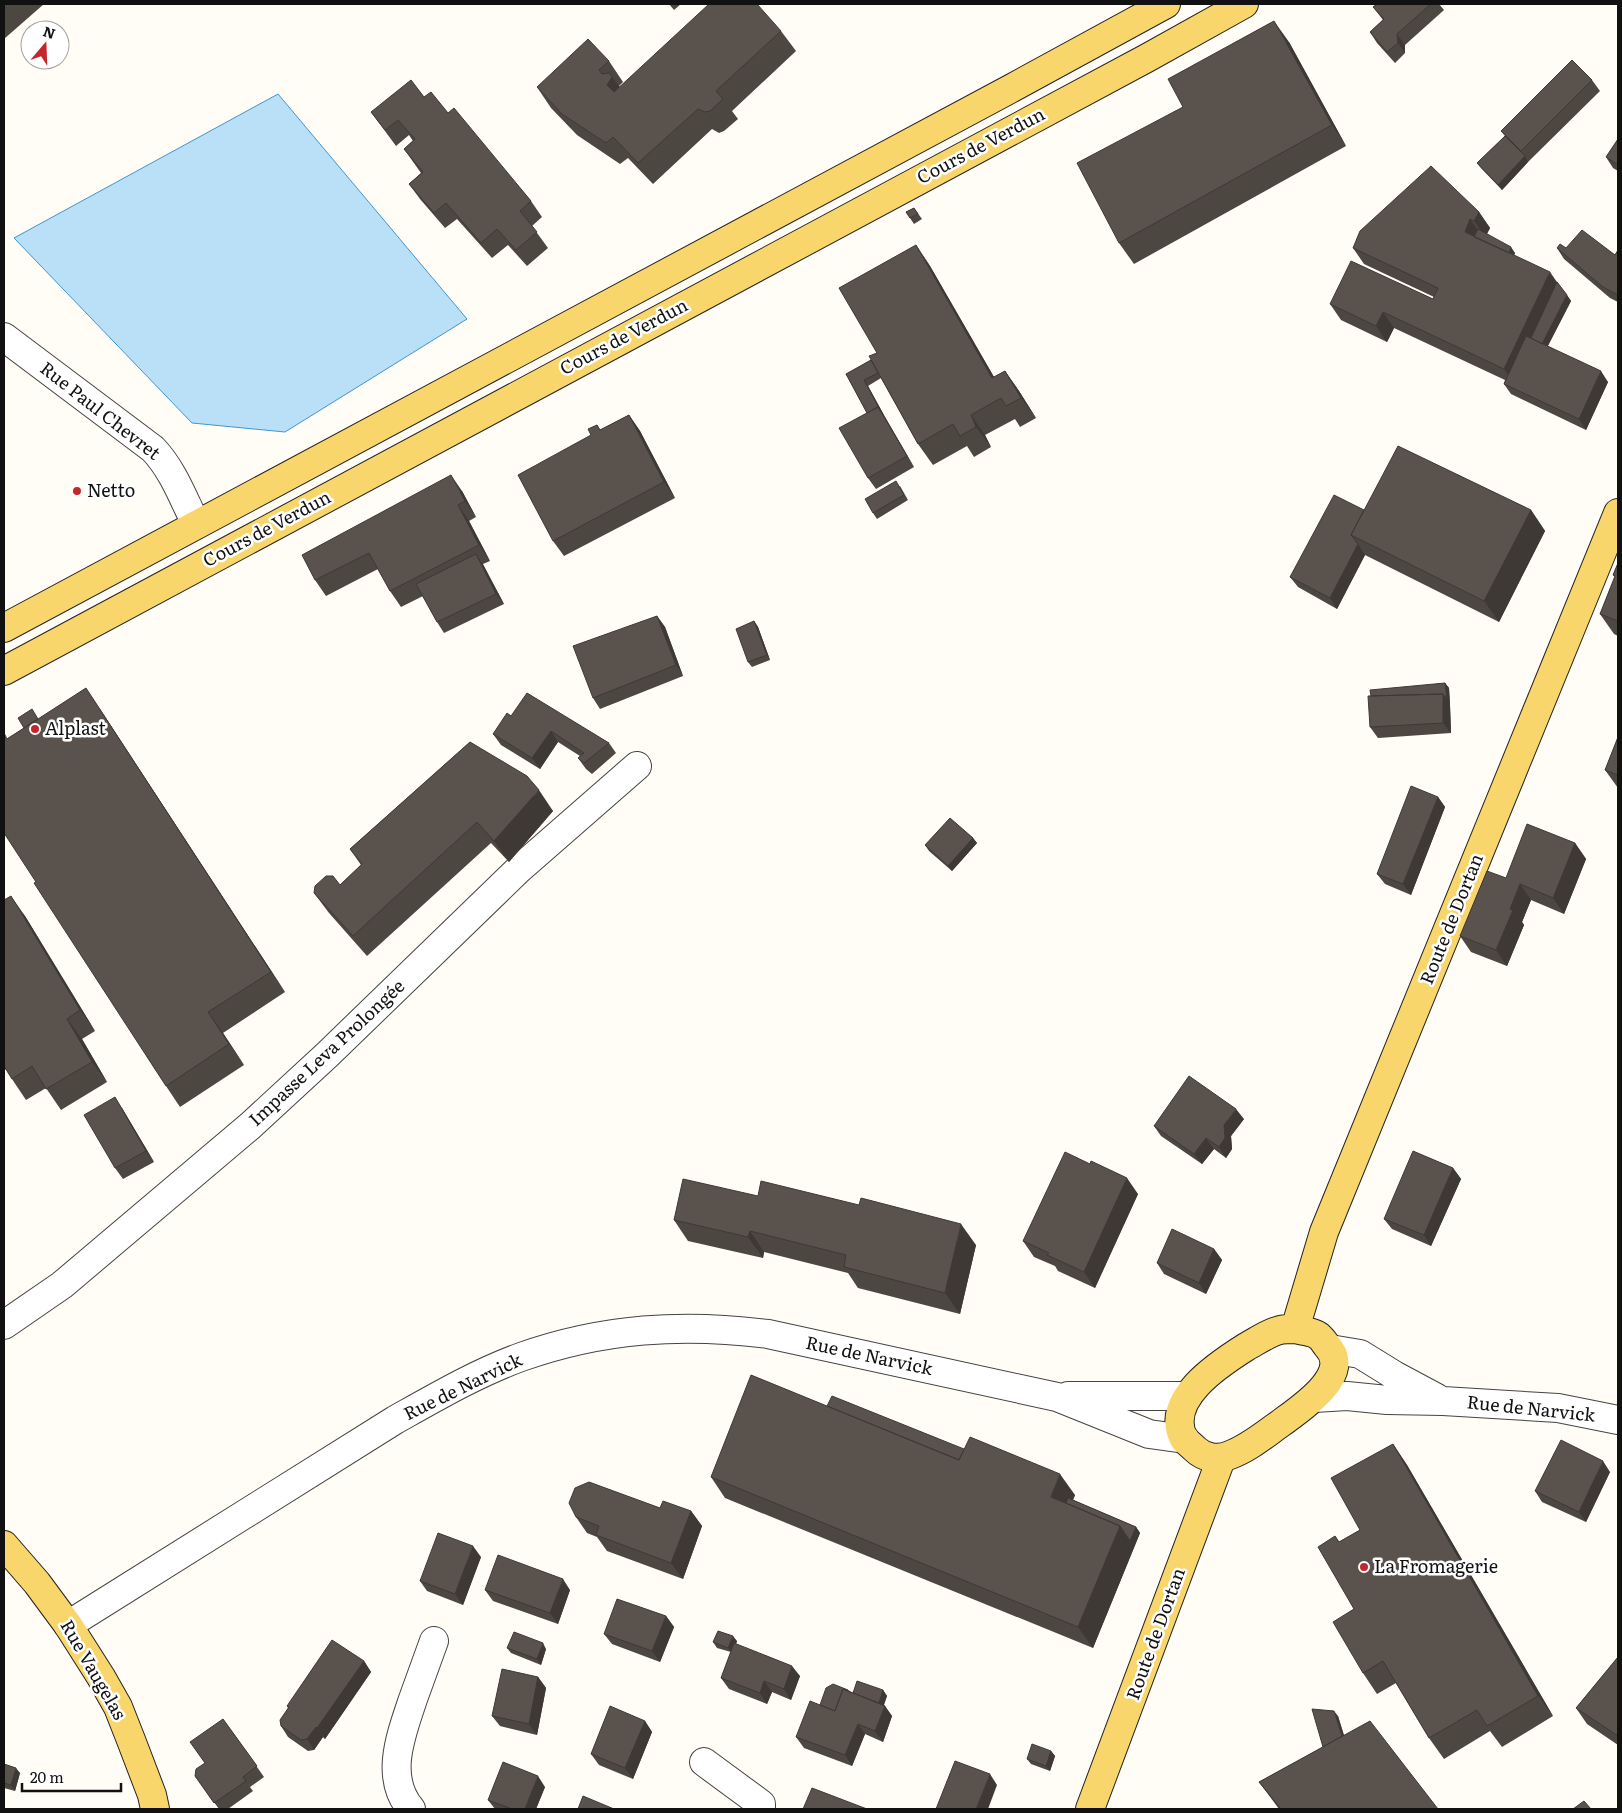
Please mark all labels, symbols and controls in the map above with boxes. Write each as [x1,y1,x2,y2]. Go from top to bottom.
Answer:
north arrow [20,20,70,70]
text: N [41,20,59,43]
street label: Cours de Verdun [911,99,1049,190]
street label: Cours de Verdun [554,290,692,381]
street label: Rue Paul Chevret [35,354,167,466]
place label: Netto [87,476,135,503]
street label: Cours de Verdun [197,482,335,573]
marker: Netto [71,485,83,497]
place label: Alplast [45,714,107,741]
marker: Alplast [29,723,41,735]
street label: Route de Dortan [1412,849,1489,988]
street label: Impasse Leva Prolongée [242,972,410,1132]
street label: Rue de Narvick [803,1328,936,1381]
street label: Rue de Narvick [398,1345,527,1426]
street label: Rue de Narvick [1466,1387,1598,1428]
place label: La Fromagerie [1374,1552,1498,1579]
marker: La Fromagerie [1358,1561,1370,1573]
street label: Route de Dortan [1118,1564,1191,1703]
street label: Rue Vaugelas [55,1614,134,1724]
scale bar [22,1760,121,1792]
text: 20 m [30,1765,64,1788]

